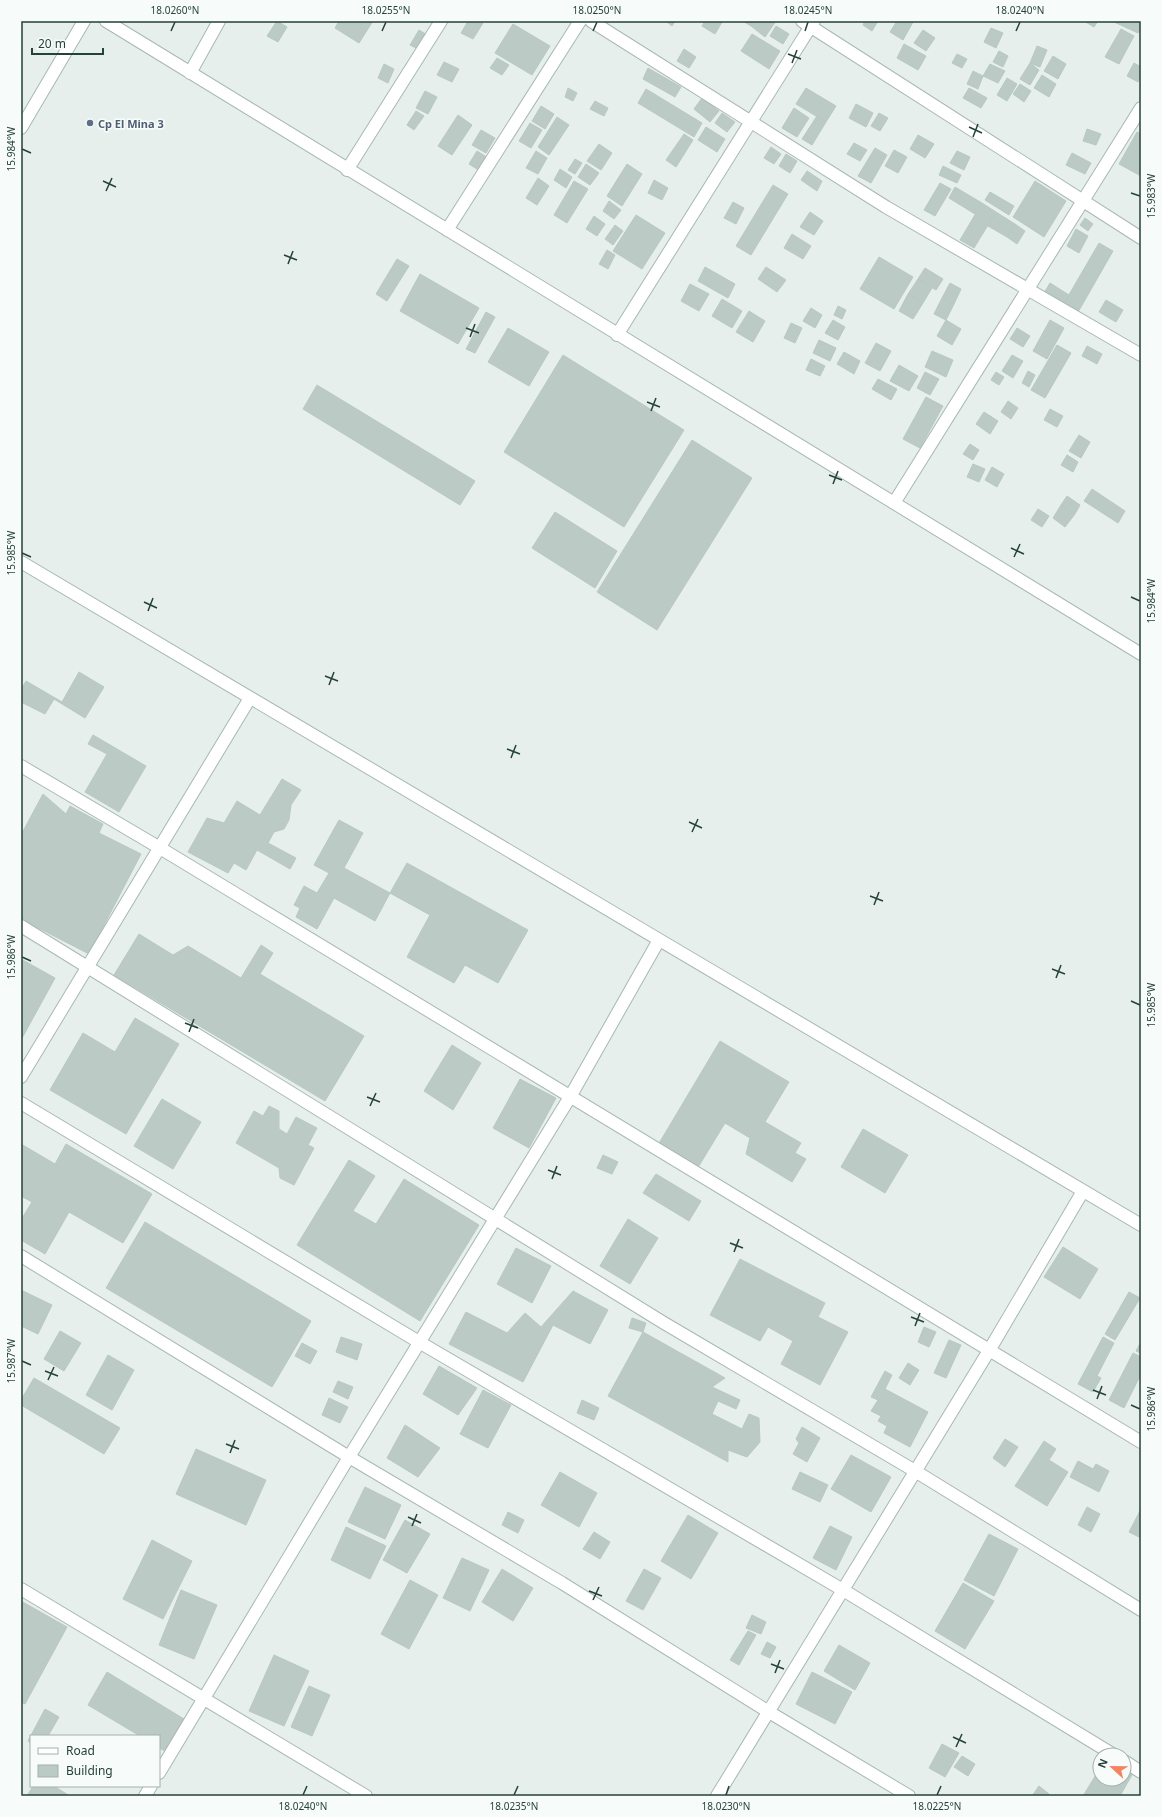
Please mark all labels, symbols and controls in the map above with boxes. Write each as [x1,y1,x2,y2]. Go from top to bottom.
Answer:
text: 18.0260°N [151,3,199,17]
text: 18.0255°N [362,3,410,17]
text: 18.0250°N [573,3,621,17]
text: 18.0245°N [784,3,832,17]
text: 18.0240°N [996,3,1044,17]
scale bar [32,30,103,56]
text: 20 m [38,35,66,52]
place label: Cp El Mina 3 [98,116,164,131]
marker: Cp El Mina 3 [85,118,95,128]
text: 15.984°W [4,126,18,171]
text: 15.983°W [1144,173,1158,218]
text: 15.985°W [4,530,18,575]
text: 15.984°W [1144,578,1158,623]
text: 15.986°W [4,934,18,979]
text: 15.985°W [1144,982,1158,1027]
text: 15.987°W [4,1338,18,1383]
text: 15.986°W [1144,1386,1158,1431]
legend [30,1735,160,1787]
text: Road [66,1742,95,1759]
north arrow [1092,1747,1132,1787]
text: N [1094,1756,1111,1770]
text: Building [66,1762,113,1779]
text: 18.0240°N [279,1799,327,1813]
text: 18.0235°N [490,1799,538,1813]
text: 18.0230°N [702,1799,750,1813]
text: 18.0225°N [913,1799,961,1813]

